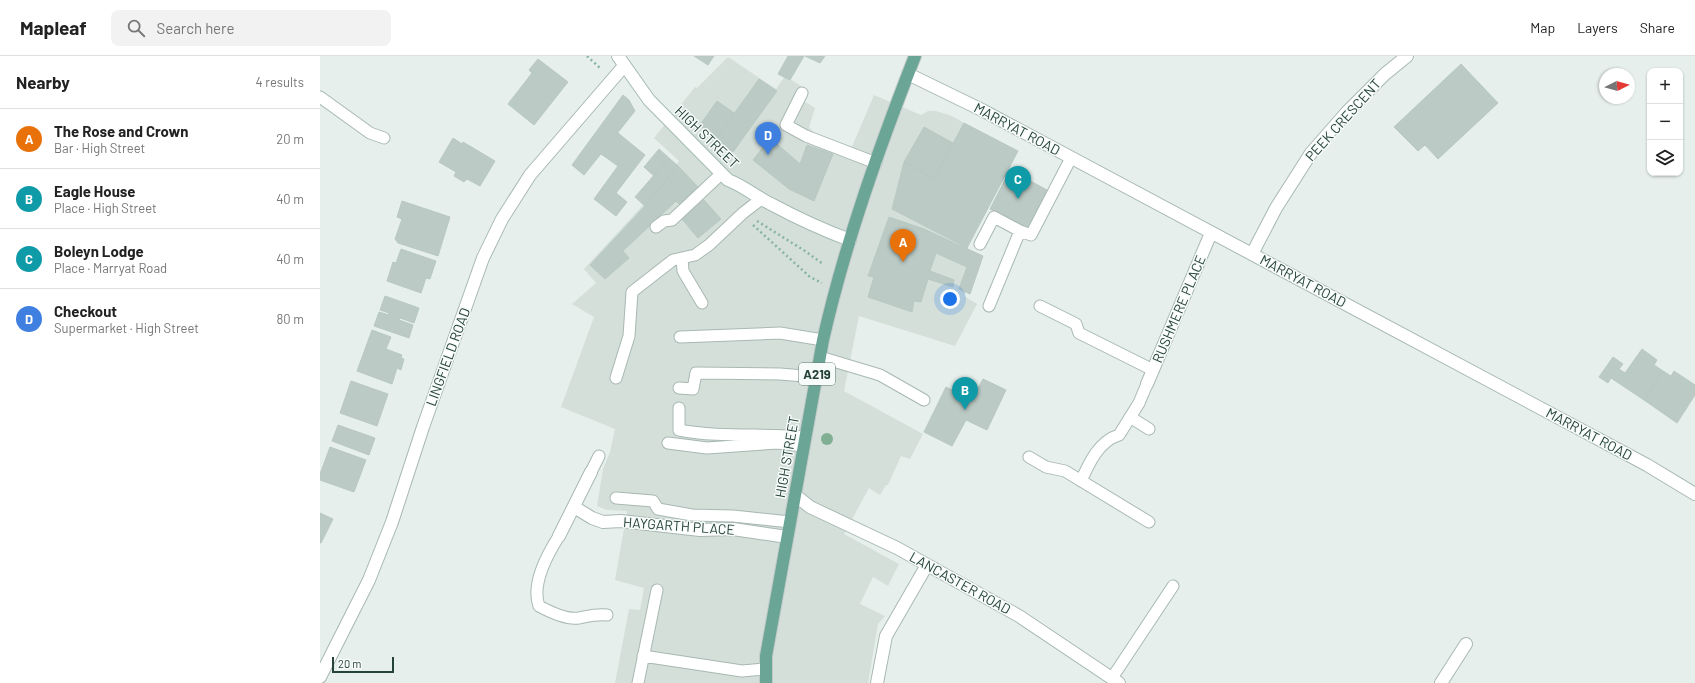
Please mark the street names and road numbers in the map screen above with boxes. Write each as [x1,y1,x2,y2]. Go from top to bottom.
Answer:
street label: PEEK CRESCENT [1301,75,1384,164]
street label: MARRYAT ROAD [971,99,1063,158]
street label: HIGH STREET [672,102,743,171]
street label: MARRYAT ROAD [1257,251,1349,310]
street label: RUSHMERE PLACE [1148,252,1209,365]
street label: LINGFIELD ROAD [422,305,473,408]
road number: A219 [799,363,835,385]
street label: MARRYAT ROAD [1543,404,1635,463]
street label: HIGH STREET [771,415,802,499]
street label: HAYGARTH PLACE [623,513,735,538]
street label: LANCASTER ROAD [907,548,1014,617]

